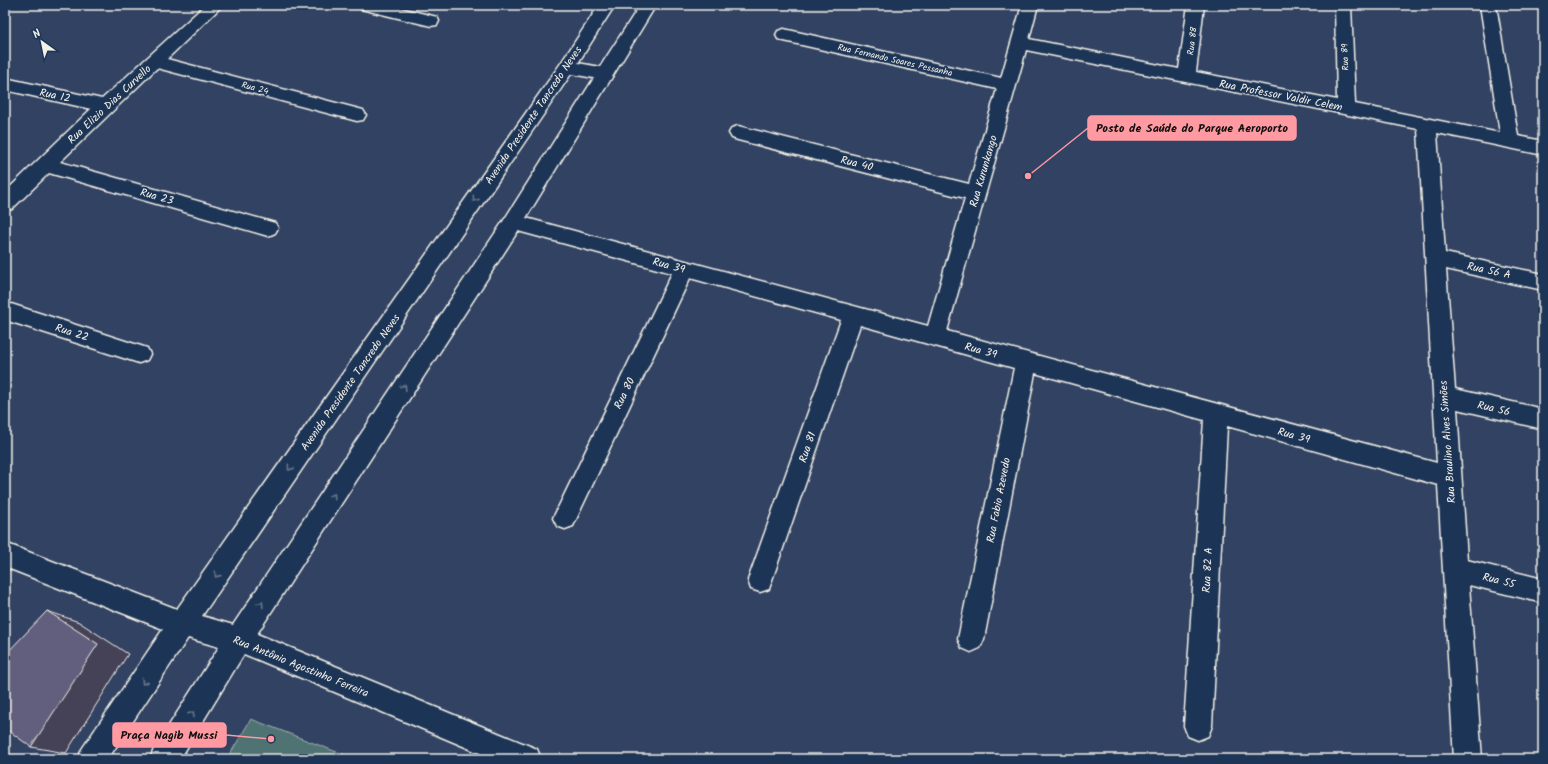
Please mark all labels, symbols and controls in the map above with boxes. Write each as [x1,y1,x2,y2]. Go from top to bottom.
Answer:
north arrow [22,22,62,62]
text: N [29,25,45,44]
street label: Rua 88 [1183,26,1202,56]
street label: Rua Fernando Soares Pessanha [836,40,954,81]
street label: Avenida Presidente Tancredo Neves [481,42,587,188]
street label: Rua 89 [1338,43,1353,71]
street label: Rua Elizio Dias Curvello [64,61,156,149]
street label: Rua Professor Valdir Celem [1218,75,1344,117]
street label: Rua 24 [240,78,270,99]
street label: Rua 12 [38,84,72,108]
callout: Posto de Saúde do Parque Aeroporto [1088,116,1296,140]
text: Posto de Saúde do Parque Aeroporto [1096,119,1289,138]
street label: Rua Kurunkango [965,133,1003,209]
street label: Rua 40 [839,151,875,177]
street label: Rua 23 [138,184,176,210]
one-way arrow [473,195,480,202]
street label: Rua 39 [651,253,688,279]
street label: Rua 56 A [1465,258,1513,284]
street label: Avenida Presidente Tancredo Neves [297,310,405,455]
street label: Rua 22 [53,319,91,347]
street label: Rua 39 [963,338,1000,364]
street label: Rua 80 [609,374,641,412]
street label: Rua Braulino Alves Simões [1435,380,1461,504]
one-way arrow [399,384,407,391]
street label: Rua 56 [1476,396,1512,421]
street label: Rua 39 [1276,423,1313,449]
street label: Rua 81 [794,430,822,465]
street label: Rua Fabio Azevedo [982,456,1016,544]
one-way arrow [287,464,295,471]
one-way arrow [328,493,336,500]
street label: Rua 82 A [1198,547,1218,593]
street label: Rua 55 [1481,568,1518,594]
one-way arrow [214,571,222,578]
one-way arrow [257,602,264,609]
street label: Rua Antônio Agostinho Ferreira [230,631,371,702]
one-way arrow [141,678,148,685]
one-way arrow [187,711,194,718]
callout: Praça Nagib Mussi [113,723,226,747]
text: Praça Nagib Mussi [121,726,218,745]

